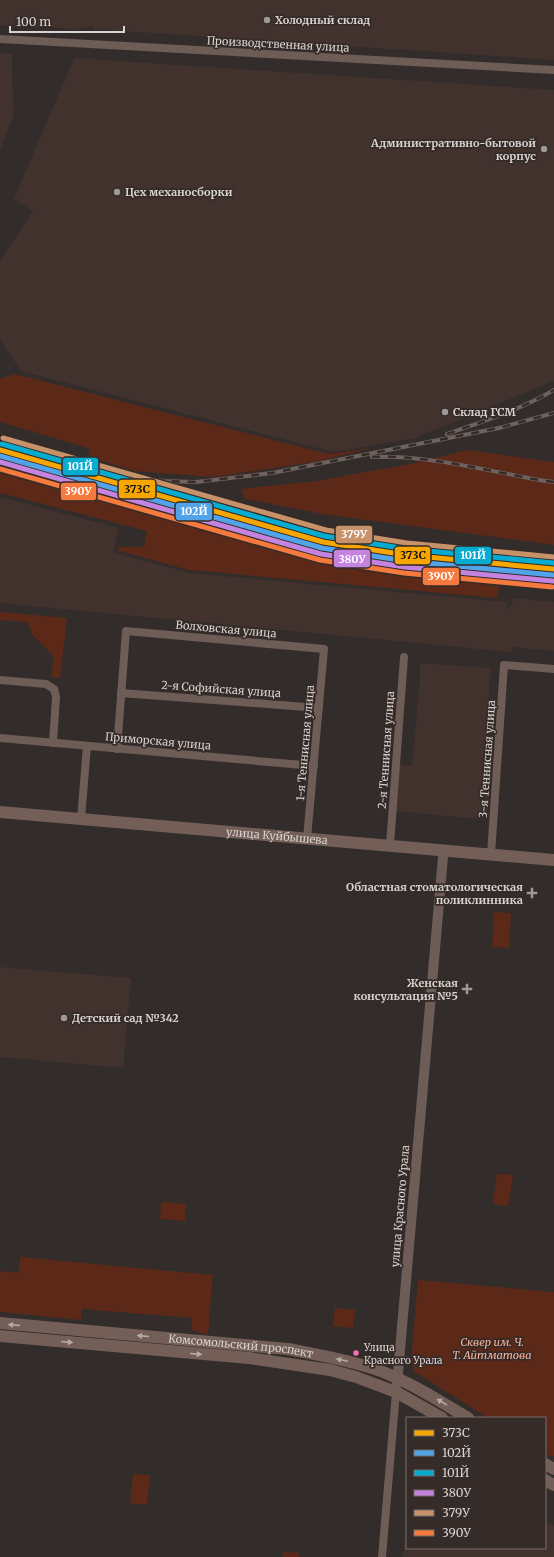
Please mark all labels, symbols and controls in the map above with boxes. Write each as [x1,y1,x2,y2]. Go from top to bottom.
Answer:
scale bar [10,8,124,34]
place label: Холодный склад [275,13,370,27]
text: 100 m [16,14,51,29]
marker: Холодный склад [262,15,272,25]
street label: Производственная улица [206,33,350,55]
place label: Административно-бытовой корпус [370,136,536,163]
marker: Административно-бытовой корпус [539,144,549,154]
place label: Цех механосборки [125,185,233,199]
marker: Цех механосборки [112,187,122,197]
place label: Склад ГСМ [453,405,517,419]
marker: Склад ГСМ [440,407,450,417]
line badge: 101Й [62,457,99,476]
text: 101Й [67,459,93,473]
line badge: 373C [118,479,156,499]
line badge: 390У [60,482,97,501]
text: 373C [124,482,150,496]
text: 390У [64,484,92,498]
line badge: 102Й [175,502,213,521]
text: 102Й [180,504,208,518]
line badge: 379У [335,525,373,544]
text: 379У [341,527,368,541]
line badge: 373C [394,546,431,565]
line badge: 101Й [454,546,492,565]
text: 373C [400,548,426,562]
text: 101Й [460,548,486,562]
line badge: 380У [333,549,371,568]
text: 380У [338,552,367,566]
line badge: 390У [422,567,460,586]
text: 390У [427,569,455,583]
street label: Волховская улица [175,618,277,640]
street label: 2-я Софийская улица [161,678,281,700]
street label: 1-я Теннисная улица [293,684,317,802]
street label: 2-я Теннисная улица [375,691,397,809]
street label: 3-я Теннисная улица [476,699,498,819]
street label: Приморская улица [104,729,212,753]
street label: улица Куйбышева [225,825,329,847]
place label: Областная стоматологическая поликлинника [346,880,523,907]
marker: Областная стоматологическая поликлинника [526,887,538,899]
place label: Женская консультация №5 [354,976,458,1003]
marker: Женская консультация №5 [461,983,473,995]
place label: Детский сад №342 [72,1011,179,1025]
marker: Детский сад №342 [59,1013,69,1023]
street label: улица Красного Урала [388,1144,412,1268]
one-way arrow [8,1321,20,1328]
street label: Комсомольский проспект [168,1331,315,1361]
one-way arrow [137,1332,149,1339]
park label: Сквер им. Ч. Т. Айтматова [452,1335,532,1362]
one-way arrow [61,1338,73,1345]
place label: Улица Красного Урала [363,1341,443,1367]
marker: Улица Красного Урала [351,1348,361,1358]
one-way arrow [190,1350,202,1357]
one-way arrow [335,1357,347,1363]
one-way arrow [436,1399,448,1406]
legend [406,1417,546,1549]
text: 373C [442,1425,470,1440]
text: 102Й [442,1445,471,1460]
text: 101Й [442,1465,469,1480]
text: 380У [442,1485,471,1500]
text: 379У [442,1505,470,1520]
text: 390У [442,1525,471,1540]

